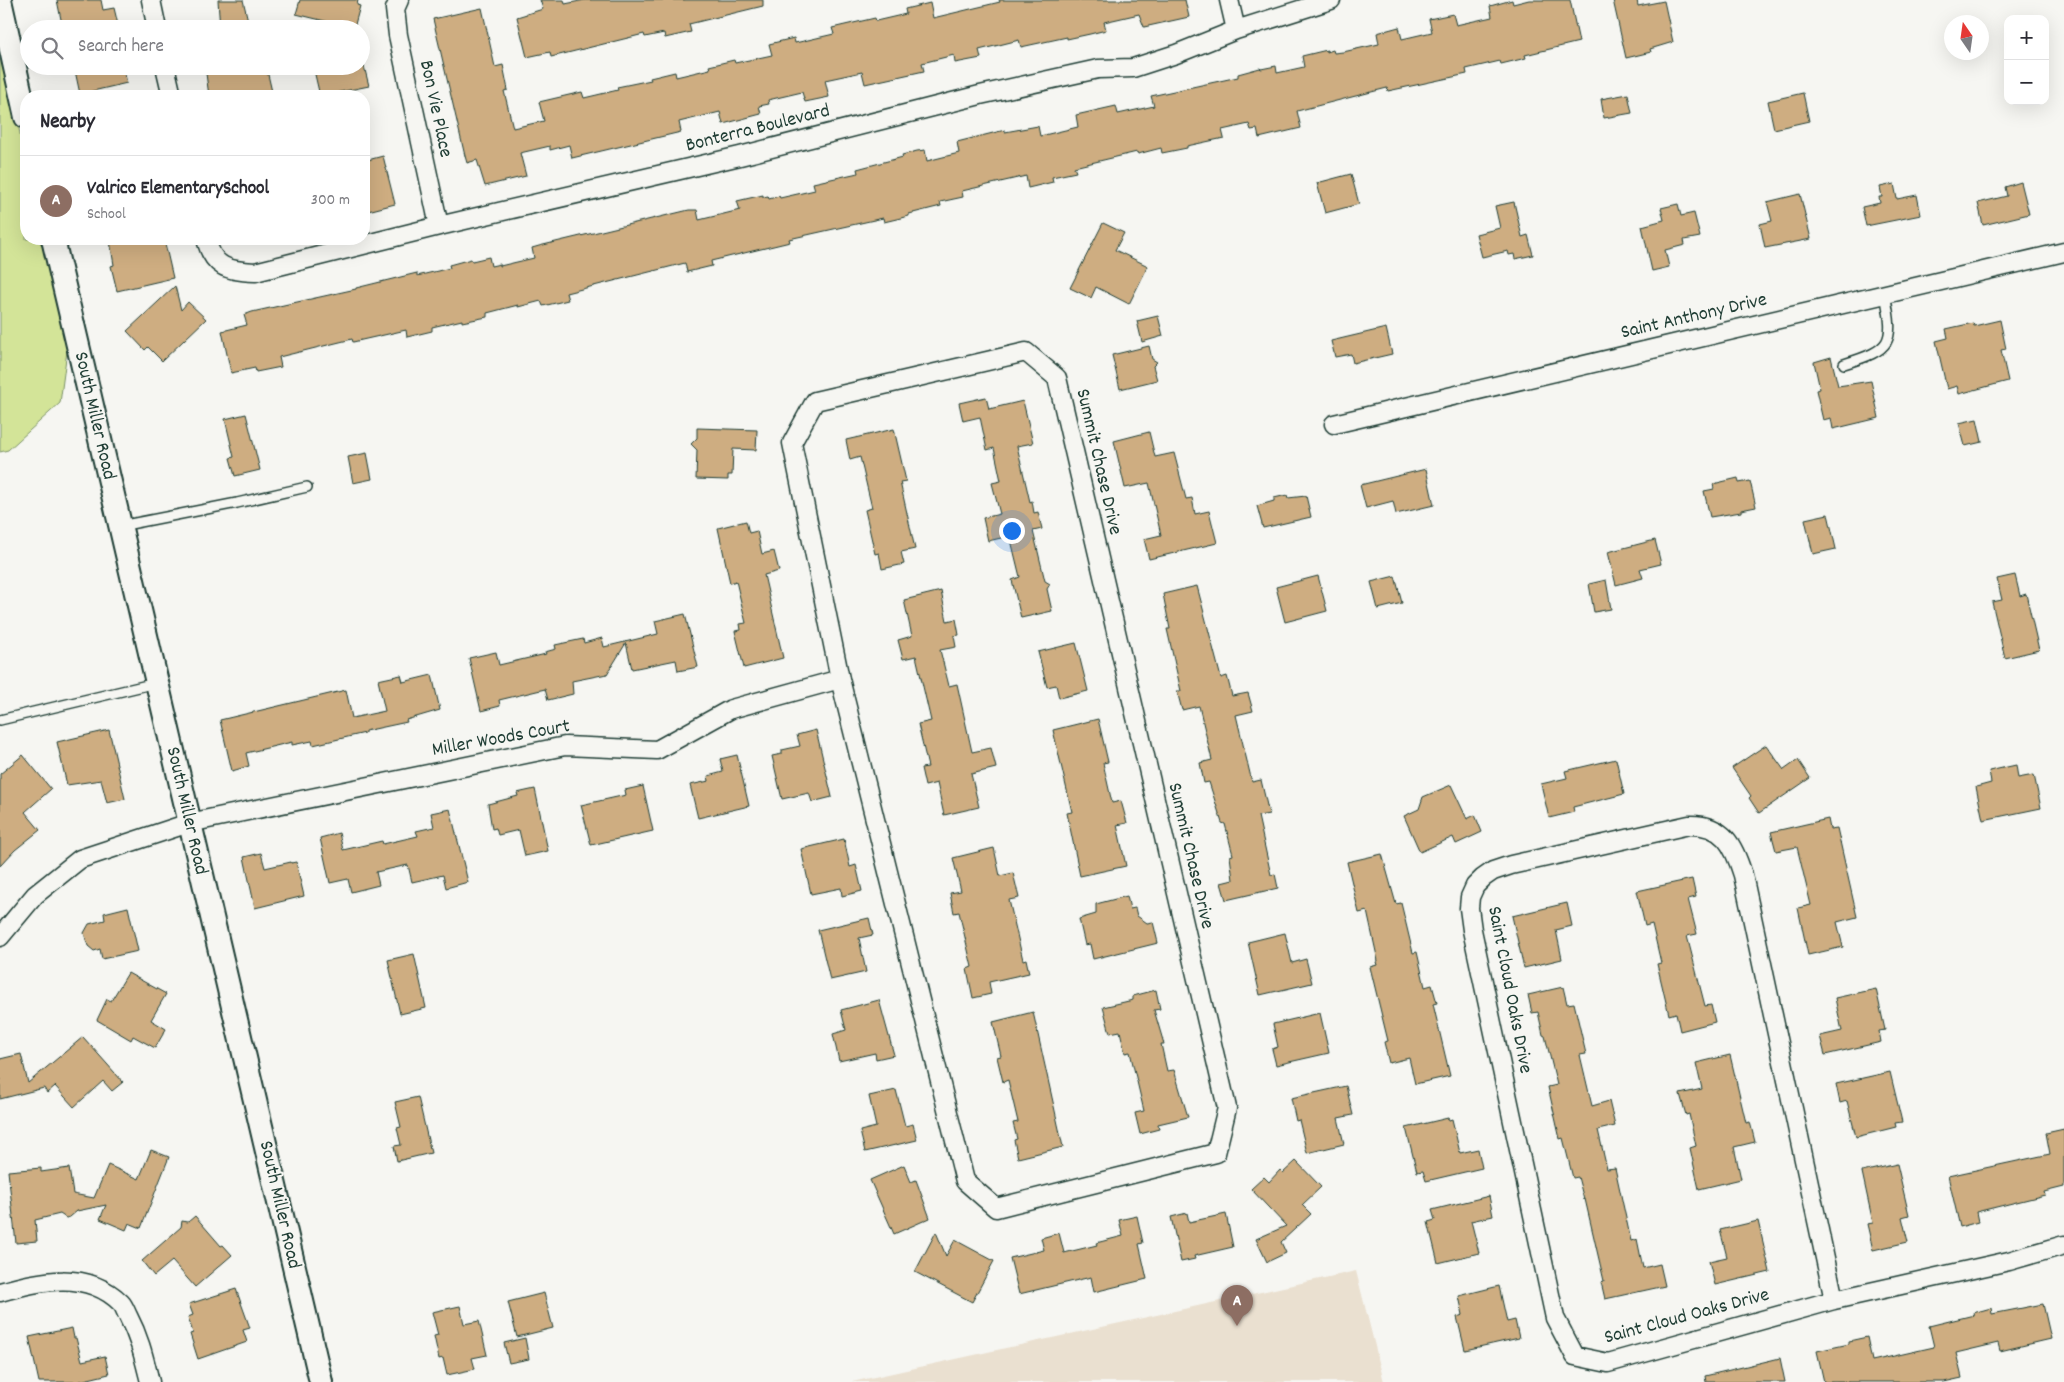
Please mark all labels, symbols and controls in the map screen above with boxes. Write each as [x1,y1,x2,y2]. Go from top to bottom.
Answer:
north arrow [1944,15,1989,60]
map controls [2004,15,2049,105]
button: + [2004,15,2049,60]
search box [20,20,370,75]
icon: search [38,34,66,62]
text: Search here [78,34,164,61]
street label: Bon Vie Place [411,58,459,160]
button: − [2004,60,2049,105]
street label: Bonterra Boulevard [683,98,833,160]
text: Nearby [40,108,95,138]
text: Valrico ElementarySchool [87,176,269,203]
text: A [52,189,60,212]
text: 300 m [311,189,350,212]
text: School [87,203,126,226]
street label: Saint Anthony Drive [1618,287,1770,347]
street label: South Miller Road [66,349,122,483]
street label: Summit Chase Drive [1068,386,1128,538]
your location [999,518,1025,544]
street label: Miller Woods Court [430,713,572,765]
street label: South Miller Road [158,744,214,878]
street label: Summit Chase Drive [1160,780,1220,932]
street label: Saint Cloud Oaks Drive [1479,904,1539,1076]
street label: South Miller Road [251,1138,307,1272]
street label: Saint Cloud Oaks Drive [1601,1281,1773,1352]
pin: A [1221,1285,1253,1326]

